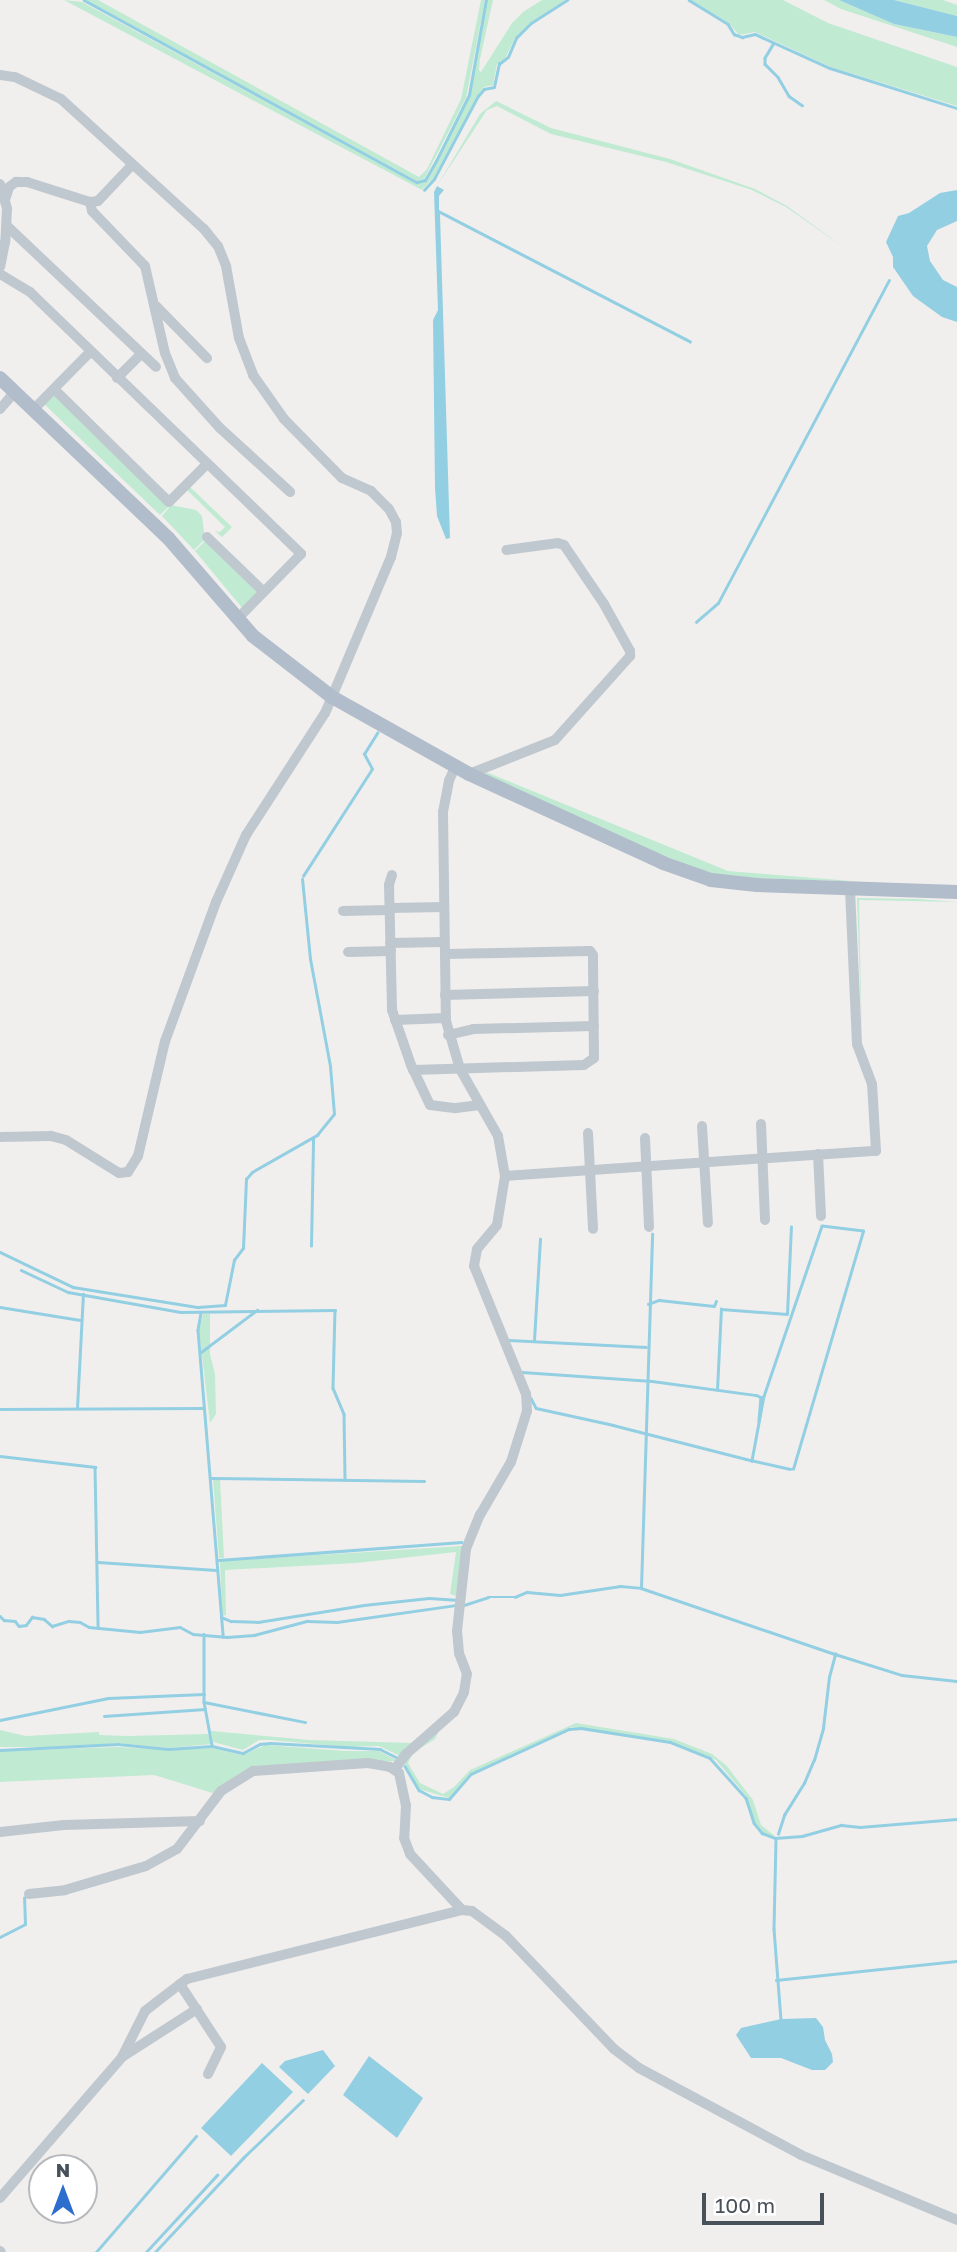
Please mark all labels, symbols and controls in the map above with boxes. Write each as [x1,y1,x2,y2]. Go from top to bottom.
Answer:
north arrow [28,2154,98,2224]
text: N [56,2158,70,2181]
scale bar [705,2178,828,2222]
text: 100 m [715,2192,775,2218]

